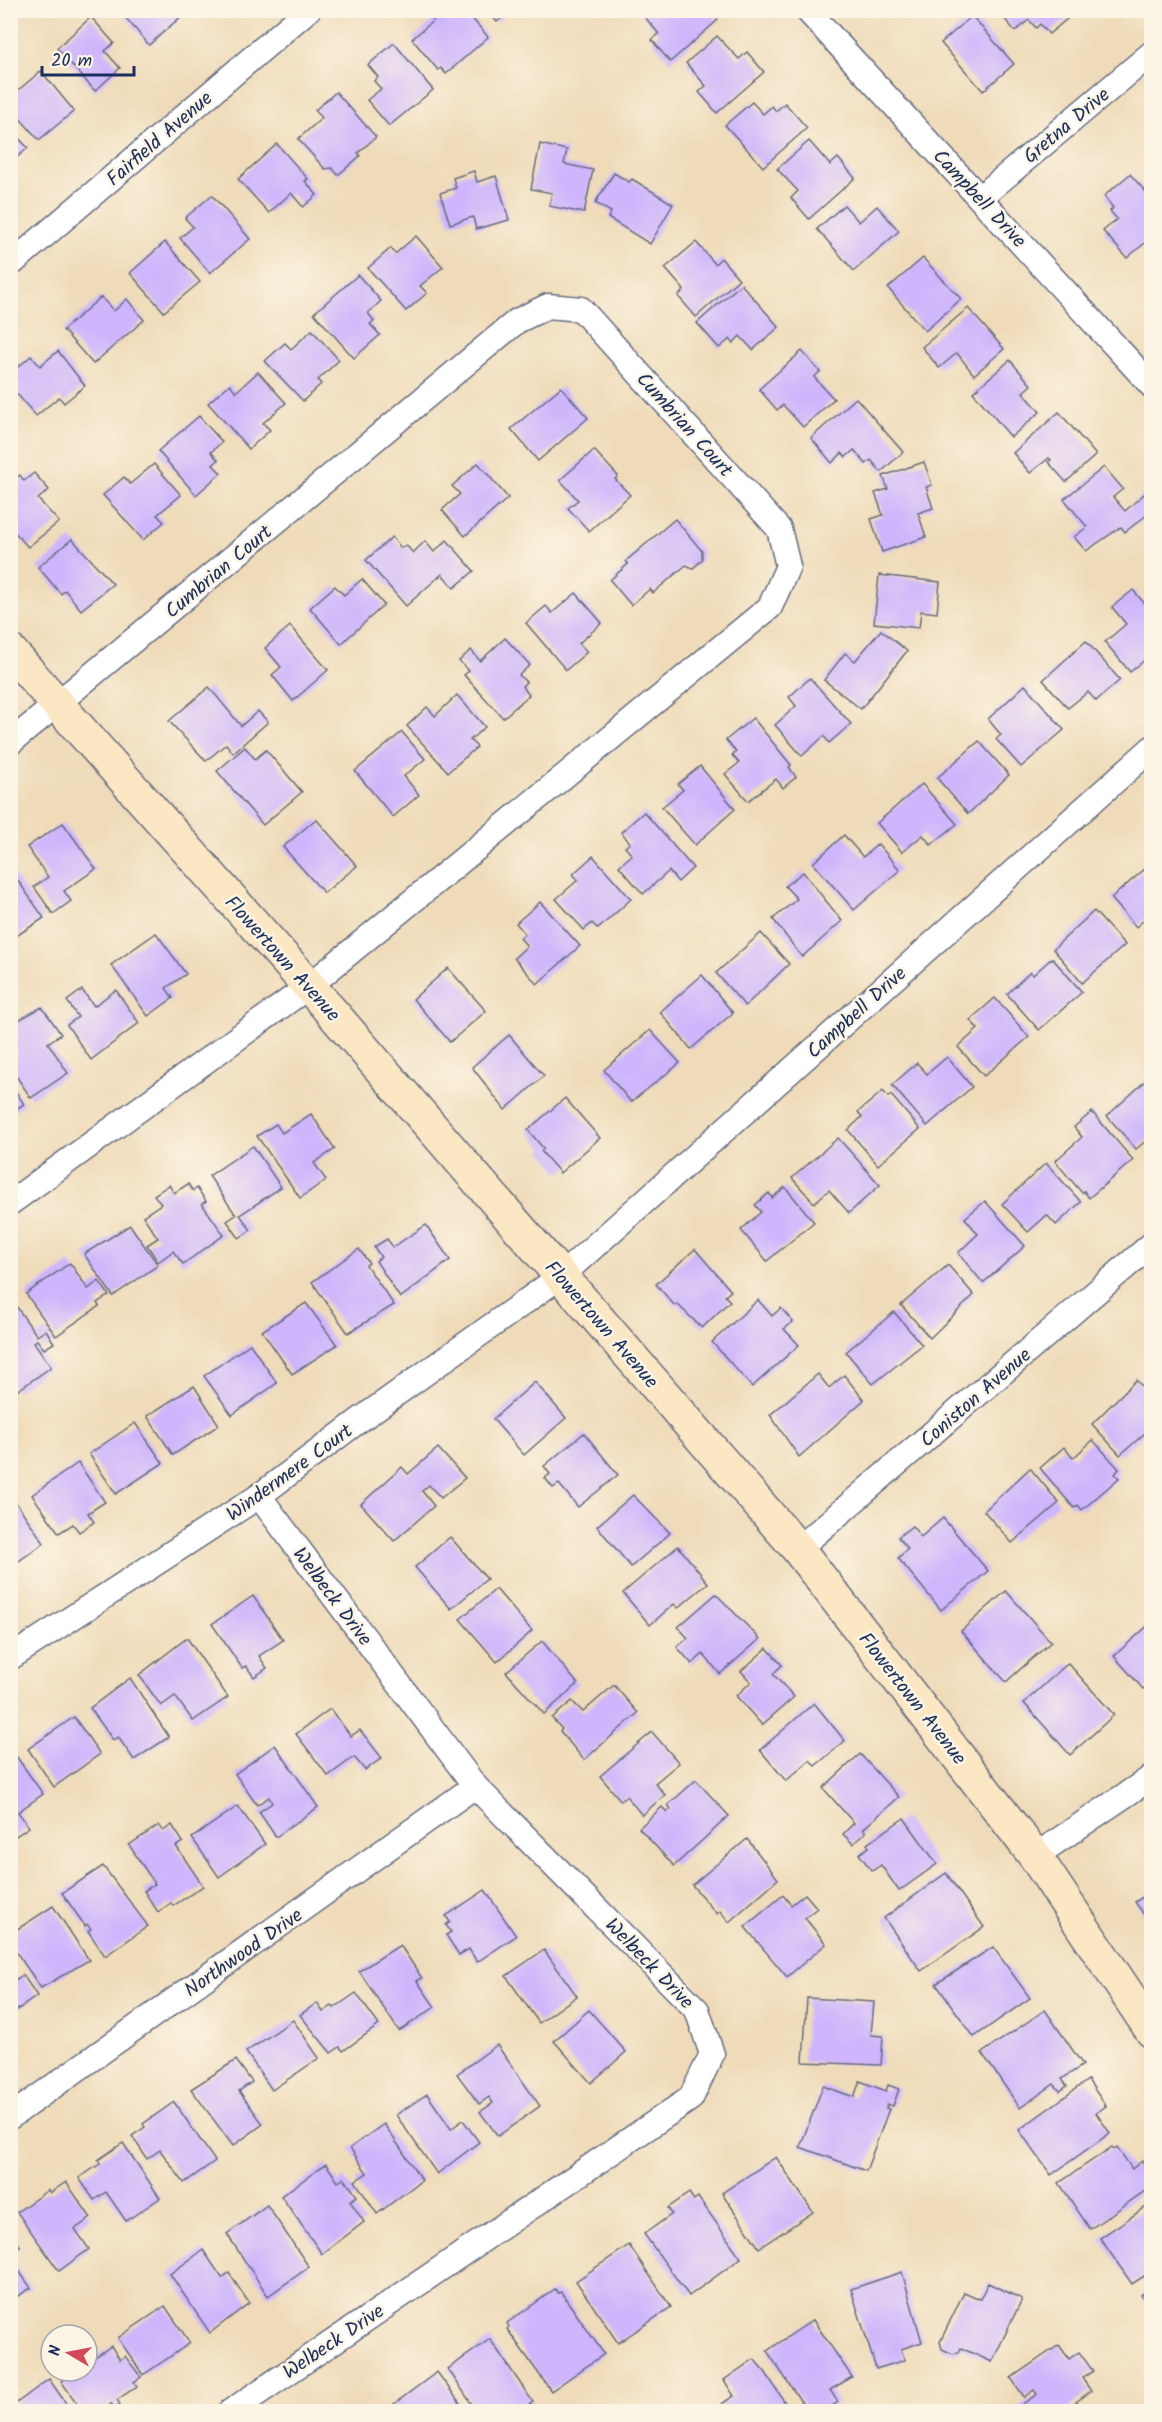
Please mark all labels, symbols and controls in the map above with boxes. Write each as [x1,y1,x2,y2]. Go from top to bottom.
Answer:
scale bar [42,39,134,77]
text: 20 m [51,47,92,76]
street label: Gretna Drive [1017,80,1118,173]
street label: Fairfield Avenue [100,84,221,195]
street label: Campbell Drive [924,142,1033,256]
street label: Cumbrian Court [627,365,740,485]
street label: Cumbrian Court [158,518,281,627]
street label: Flowertown Avenue [216,889,347,1030]
street label: Campbell Drive [800,959,915,1067]
street label: Flowertown Avenue [535,1254,665,1397]
street label: Coniston Avenue [913,1341,1039,1456]
street label: Windermere Court [220,1416,361,1531]
street label: Welbeck Drive [283,1541,379,1654]
street label: Flowertown Avenue [849,1626,974,1773]
street label: Northwood Drive [178,1901,310,2007]
street label: Welbeck Drive [596,1911,701,2018]
street label: Welbeck Drive [277,2297,392,2389]
north arrow [39,2323,99,2383]
text: N [43,2344,69,2358]

